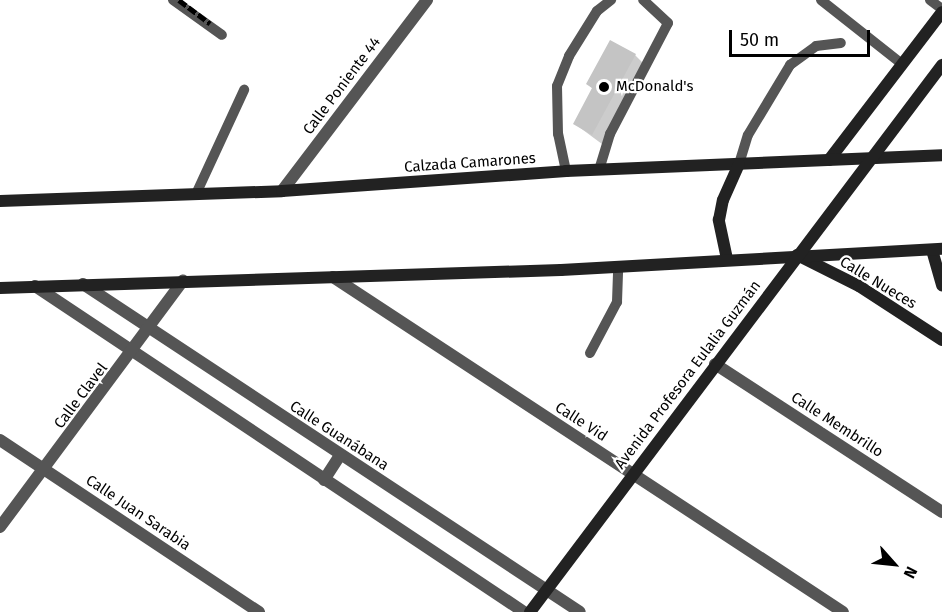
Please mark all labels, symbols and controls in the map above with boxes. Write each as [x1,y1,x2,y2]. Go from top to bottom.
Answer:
scale bar [732,18,873,56]
text: 50 m [740,29,779,51]
street label: Calle Poniente 44 [299,34,385,138]
place label: McDonald's [616,78,693,96]
marker: McDonald's [597,80,611,94]
street label: Calzada Camarones [404,149,536,177]
street label: Calle Nueces [836,253,920,313]
street label: Avenida Profesora Eulalia Guzmán [611,277,765,473]
street label: Calle Clavel [50,360,112,432]
street label: Calle Membrillo [788,389,886,461]
street label: Calle Guanábana [286,397,392,475]
street label: Calle Vid [551,398,611,446]
street label: Calle Juan Sarabia [82,471,194,555]
north arrow [864,534,924,594]
text: N [900,563,921,581]

